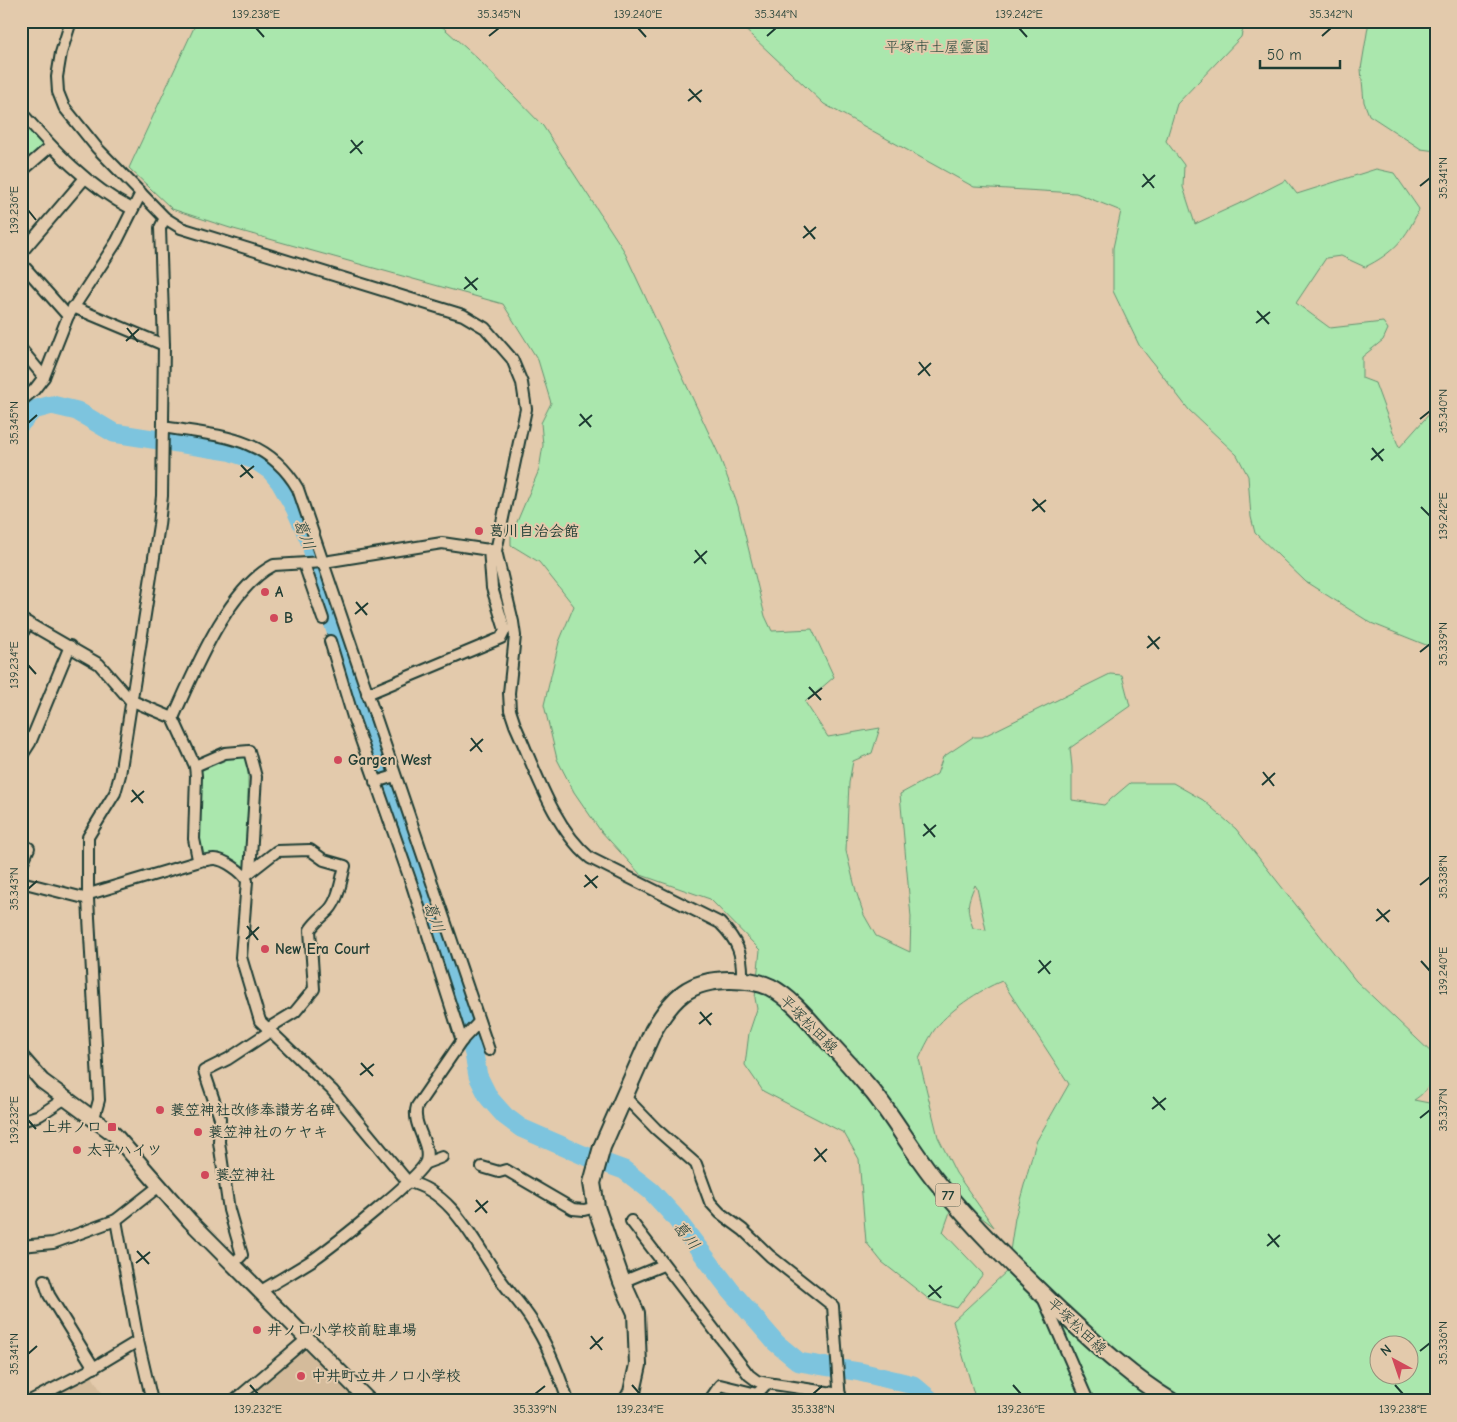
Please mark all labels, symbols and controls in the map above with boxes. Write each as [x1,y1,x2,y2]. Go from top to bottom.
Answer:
text: 139.238°E [232,7,280,21]
text: 35.345°N [477,7,521,21]
text: 139.240°E [614,7,662,21]
text: 35.344°N [755,7,797,21]
text: 139.242°E [995,7,1043,21]
text: 35.342°N [1309,7,1353,21]
park label: 平塚市土屋霊園 [884,38,990,56]
scale bar [1260,38,1340,70]
text: 50 m [1267,46,1302,64]
text: 35.341°N [1436,157,1450,199]
text: 139.236°E [7,186,21,234]
text: 35.340°N [1436,389,1450,433]
text: 35.345°N [7,401,21,445]
text: 139.242°E [1436,492,1450,540]
water label: 葛川 [290,516,318,553]
place label: 葛川自治会館 [489,522,579,540]
marker: 葛川自治会館 [473,525,485,537]
place label: A [275,583,284,601]
marker: A [259,586,271,598]
place label: B [284,609,293,627]
marker: B [268,612,280,624]
text: 35.339°N [1436,622,1450,666]
text: 139.234°E [7,641,21,689]
place label: Gargen West [348,751,433,769]
marker: Gargen West [332,754,344,766]
text: 35.338°N [1436,855,1450,899]
text: 35.343°N [7,867,21,911]
water label: 葛川 [420,899,448,935]
place label: New Era Court [275,940,371,958]
marker: New Era Court [259,943,271,955]
text: 139.240°E [1436,947,1450,995]
street label: 平塚松田線 [776,991,842,1057]
text: 35.337°N [1436,1088,1450,1132]
text: 139.232°E [7,1096,21,1144]
place label: 蓑笠神社改修奉讃芳名碑 [170,1101,335,1119]
marker: 蓑笠神社改修奉讃芳名碑 [154,1104,166,1116]
place label: 上井ノ口 [42,1118,102,1136]
marker: 上井ノ口 [106,1121,118,1133]
place label: 蓑笠神社のケヤキ [208,1123,328,1141]
marker: 蓑笠神社のケヤキ [192,1126,204,1138]
place label: 太平ハイツ [87,1141,162,1159]
marker: 太平ハイツ [71,1144,83,1156]
place label: 蓑笠神社 [215,1166,275,1184]
marker: 蓑笠神社 [199,1169,211,1181]
road number: 77 [936,1184,960,1206]
water label: 葛川 [669,1218,703,1254]
street label: 平塚松田線 [1043,1294,1111,1358]
place label: 井ノ口小学校前駐車場 [267,1321,417,1339]
text: 35.336°N [1436,1321,1450,1365]
marker: 井ノ口小学校前駐車場 [251,1324,263,1336]
text: 35.341°N [7,1333,21,1375]
north arrow [1370,1334,1420,1384]
text: N [1377,1341,1395,1360]
place label: 中井町立井ノ口小学校 [311,1367,461,1385]
marker: 中井町立井ノ口小学校 [295,1370,307,1382]
text: 139.232°E [234,1402,282,1416]
text: 35.339°N [513,1402,557,1416]
text: 139.234°E [616,1402,664,1416]
text: 35.338°N [791,1402,835,1416]
text: 139.236°E [997,1402,1045,1416]
text: 139.238°E [1379,1402,1427,1416]

